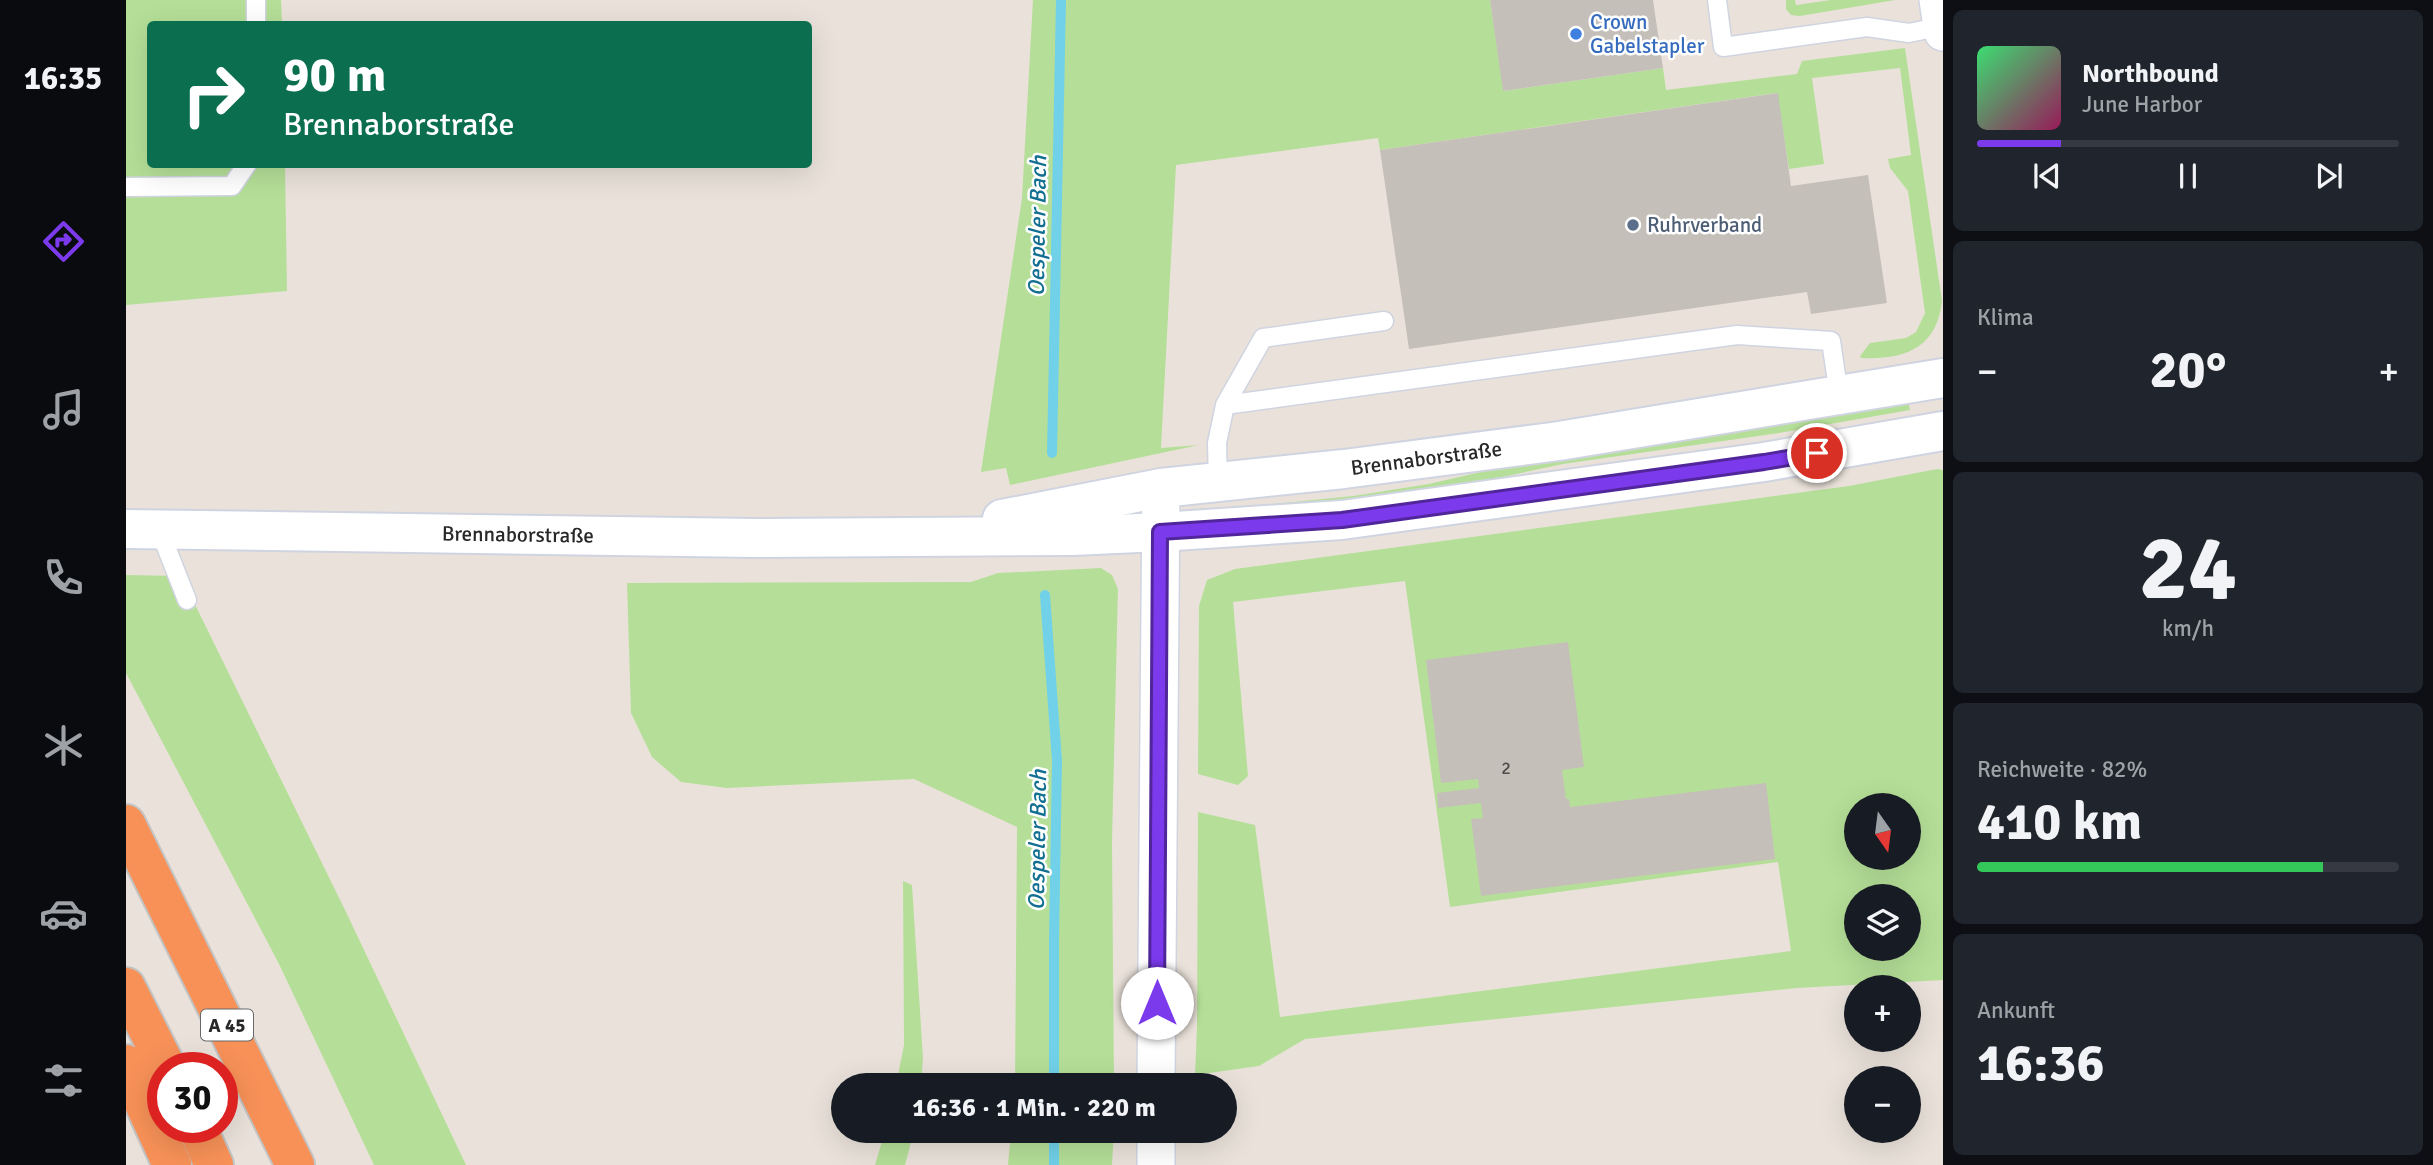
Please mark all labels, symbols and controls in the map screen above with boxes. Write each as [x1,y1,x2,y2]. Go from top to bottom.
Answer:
place label: Crown Gabelstapler [1590,9,1705,59]
marker: Crown Gabelstapler [1568,26,1584,42]
text: 90 m [283,45,386,105]
icon: right [168,49,259,140]
text: Northbound [2082,58,2219,90]
text: 16:35 [24,59,102,98]
text: June Harbor [2082,90,2202,119]
text: Brennaborstraße [283,105,515,144]
water label: Oespeler Bach [1022,154,1053,297]
icon: previous [2028,157,2066,195]
icon: pause [2169,157,2207,195]
icon: next [2310,157,2348,195]
place label: Ruhrverband [1647,212,1762,238]
icon: directions [39,217,88,266]
marker: Ruhrverband [1625,217,1641,233]
text: Klima [1977,303,2034,332]
text: 20° [2150,338,2226,402]
text: − [1977,348,1998,395]
text: + [2378,348,2399,395]
icon: music [39,385,88,434]
pin [1787,423,1847,483]
icon: arrive [1798,434,1836,472]
street label: Brennaborstraße [1349,436,1503,481]
text: 24 [2139,512,2237,625]
street label: Brennaborstraße [442,521,594,549]
icon: phone [39,553,88,602]
text: km/h [2162,614,2214,643]
icon: climate [39,721,88,770]
text: Reichweite · 82% [1977,755,2147,784]
house number: 2 [1501,757,1511,779]
water label: Oespeler Bach [1022,768,1053,911]
text: 410 km [1977,790,2142,854]
north arrow [1844,793,1922,870]
map controls [1844,793,1921,1143]
button: layers [1844,884,1921,961]
icon: car [39,889,88,938]
position arrow [1120,966,1194,1040]
button: + [1844,975,1921,1052]
text: Ankunft [1977,996,2055,1025]
road number: A 45 [201,1009,253,1040]
text: 16:36 [1977,1031,2105,1095]
speed limit sign: 30 [147,1052,238,1143]
icon: filters [39,1056,88,1105]
button: − [1844,1066,1921,1143]
text: 16:36 · 1 Min. · 220 m [912,1092,1156,1124]

